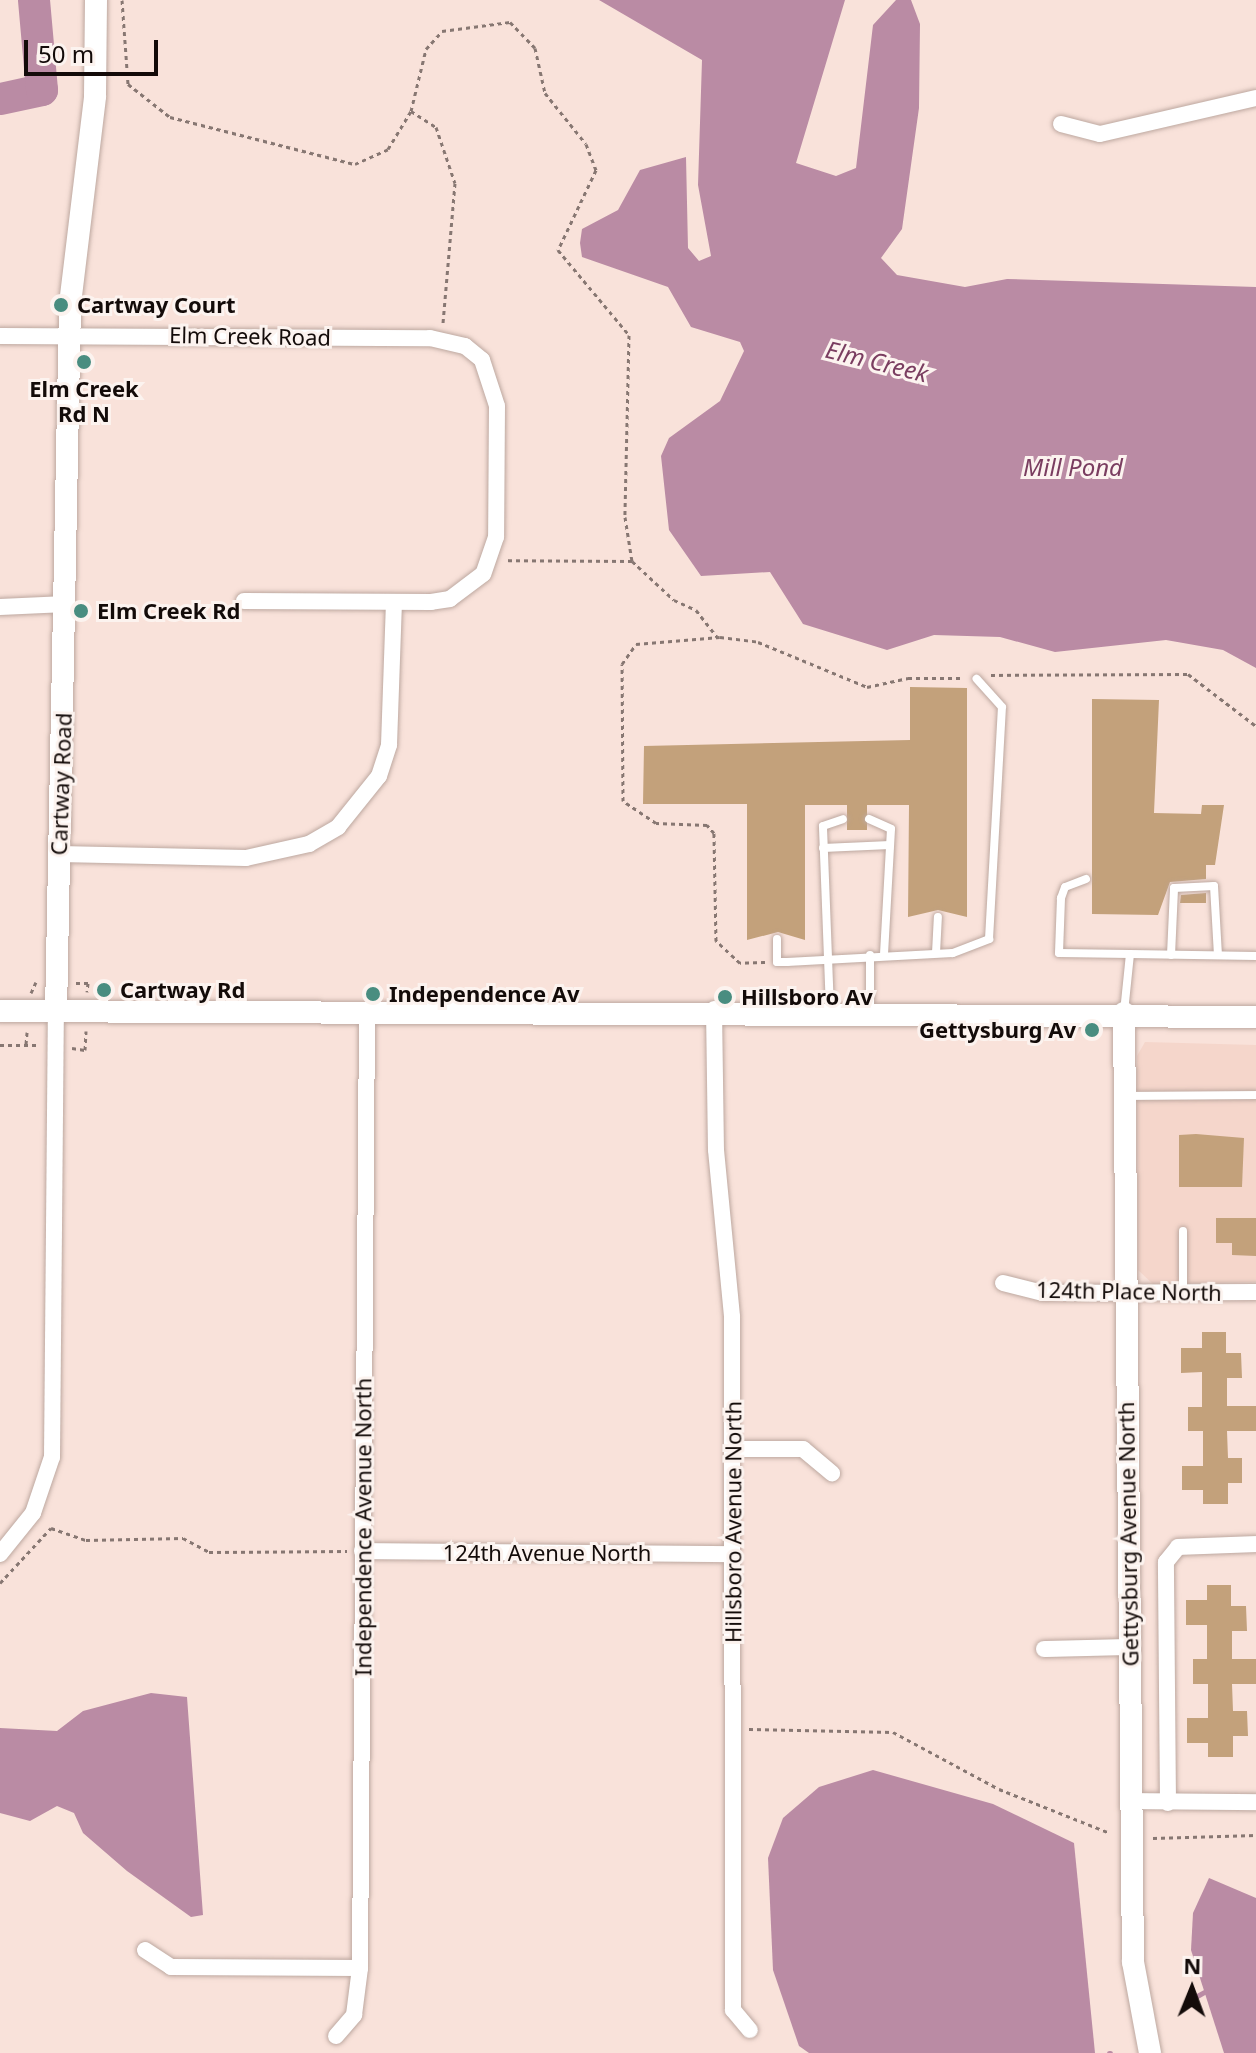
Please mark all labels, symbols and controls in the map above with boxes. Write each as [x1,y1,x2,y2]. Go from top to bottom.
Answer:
scale bar [28,24,162,74]
text: 50 m [38,37,94,70]
place label: Cartway Court [77,292,236,318]
marker: Cartway Court [52,296,70,314]
street label: Elm Creek Road [169,321,331,351]
water label: Elm Creek [823,334,931,388]
marker: Elm Creek Rd N [75,353,93,371]
place label: Elm Creek Rd N [29,375,139,426]
water label: Mill Pond [1023,453,1123,481]
place label: Elm Creek Rd [97,598,241,624]
marker: Elm Creek Rd [72,602,90,620]
street label: Cartway Road [45,712,77,856]
place label: Cartway Rd [120,977,245,1003]
marker: Cartway Rd [95,981,113,999]
place label: Independence Av [389,981,580,1007]
place label: Hillsboro Av [741,984,873,1010]
marker: Independence Av [364,985,382,1003]
marker: Hillsboro Av [716,988,734,1006]
place label: Gettysburg Av [919,1017,1076,1043]
marker: Gettysburg Av [1083,1021,1101,1039]
street label: 124th Place North [1036,1276,1222,1306]
street label: Independence Avenue North [350,1378,376,1676]
street label: Hillsboro Avenue North [720,1401,746,1643]
street label: Gettysburg Avenue North [1112,1401,1144,1667]
street label: 124th Avenue North [443,1540,651,1566]
north arrow [1152,1949,1232,2029]
text: N [1183,1950,1202,1980]

